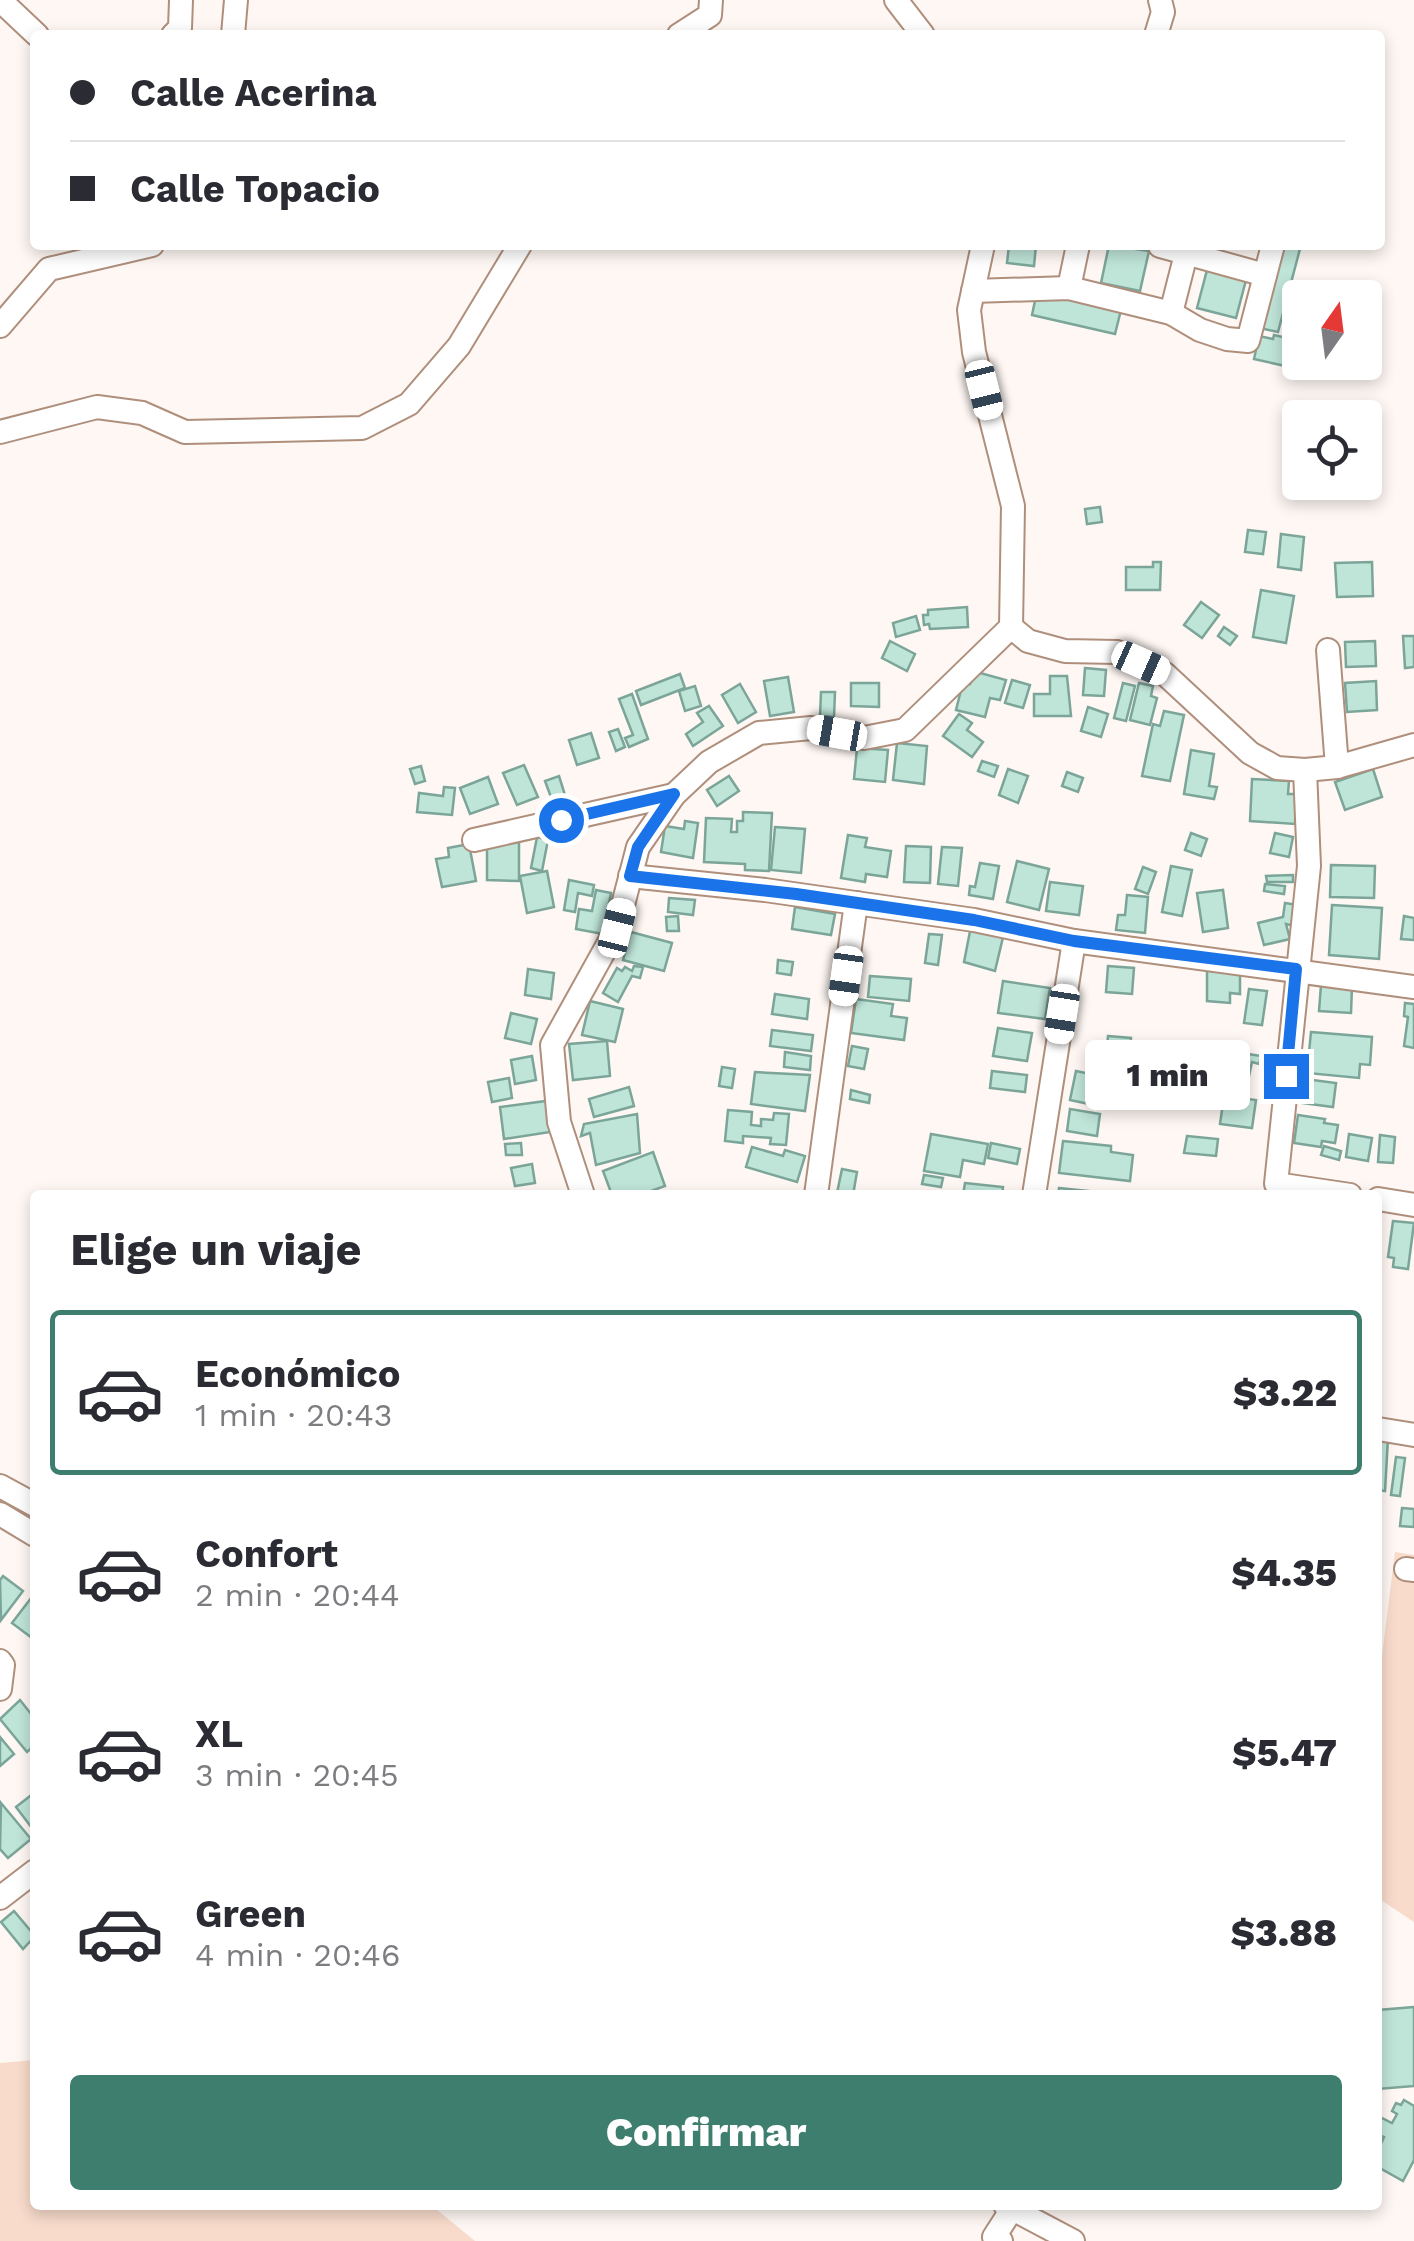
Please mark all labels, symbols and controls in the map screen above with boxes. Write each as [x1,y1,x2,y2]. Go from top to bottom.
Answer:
text: Calle Acerina [130,71,376,115]
text: Calle Topacio [130,167,380,211]
north arrow [1282,280,1382,380]
map controls [1282,280,1382,500]
car [962,357,1006,423]
button: locate [1282,400,1382,500]
car [1107,637,1175,689]
car [805,713,869,753]
route start [539,798,584,843]
car [595,895,639,961]
car [827,944,865,1008]
car [1042,982,1082,1046]
callout: 1 min [1086,1041,1251,1111]
route end [1264,1054,1309,1099]
text: 1 min [1126,1056,1209,1094]
text: Elige un viaje [70,1223,362,1276]
icon: car [75,1348,165,1438]
text: Económico [195,1352,400,1396]
text: $3.22 [1233,1371,1337,1415]
text: 1 min · 20:43 [195,1396,393,1434]
icon: car [75,1528,165,1618]
text: Confort [195,1532,338,1576]
text: $4.35 [1231,1551,1337,1595]
text: 2 min · 20:44 [195,1576,400,1614]
icon: car [75,1708,165,1798]
text: XL [195,1712,243,1756]
text: $5.47 [1232,1731,1337,1775]
text: 3 min · 20:45 [195,1756,399,1794]
icon: car [75,1888,165,1978]
text: Green [195,1892,306,1936]
text: $3.88 [1230,1911,1337,1955]
text: 4 min · 20:46 [195,1936,400,1974]
button: Confirmar [70,2075,1342,2190]

